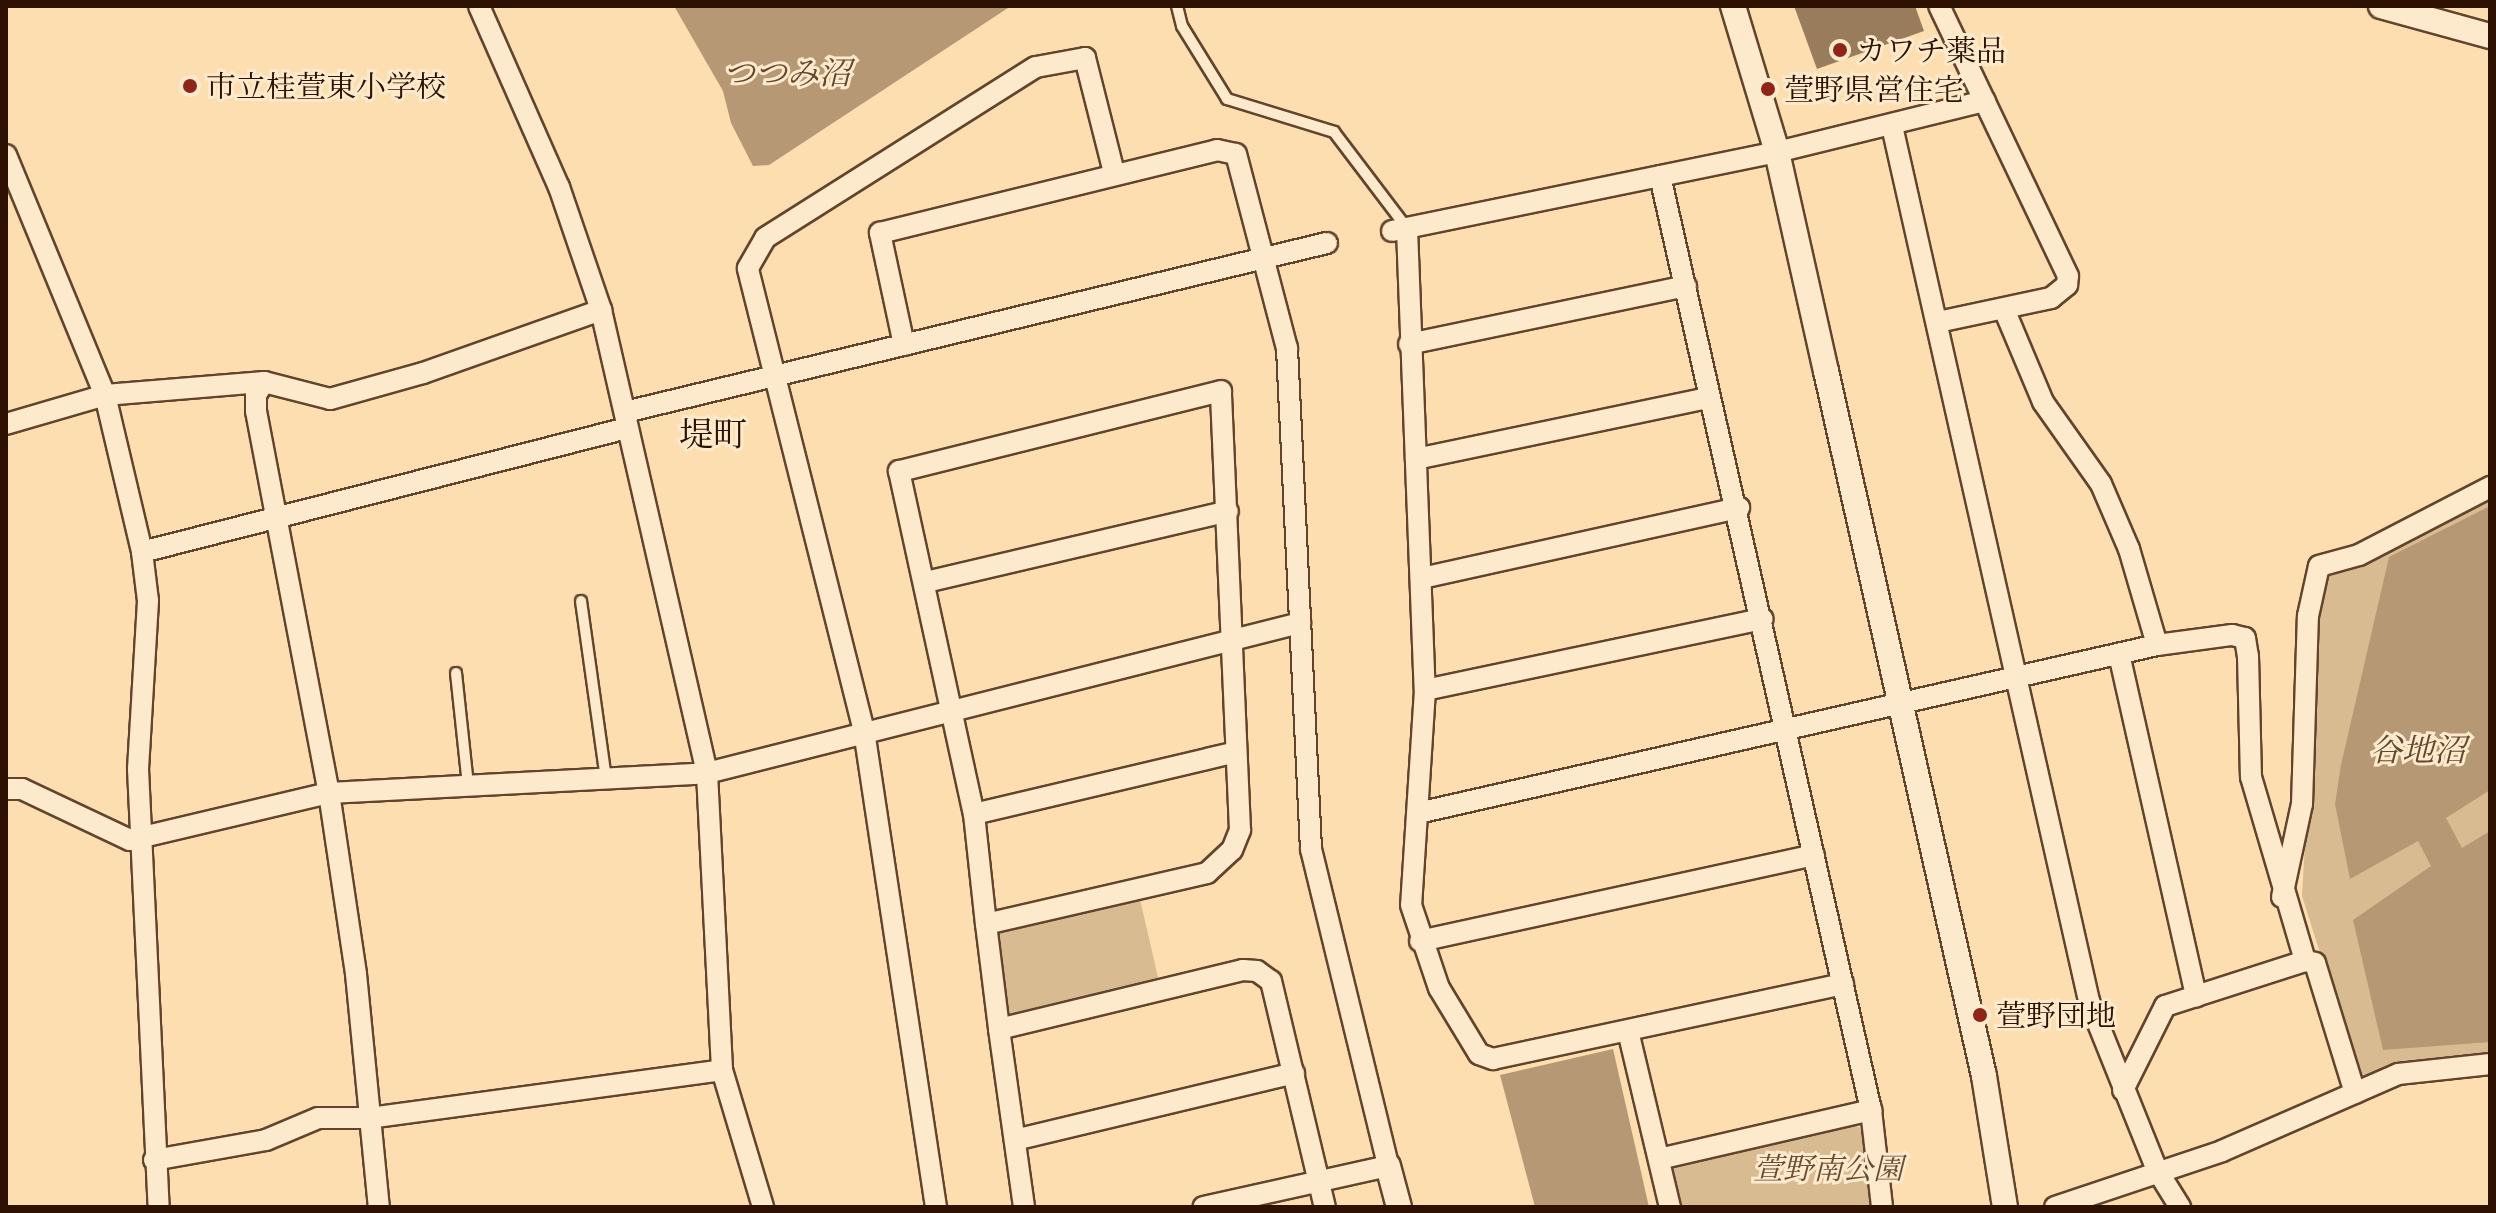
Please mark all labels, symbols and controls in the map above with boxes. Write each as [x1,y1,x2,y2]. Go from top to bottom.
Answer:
place label: カワチ薬品 [1856,32,2006,68]
marker: カワチ薬品 [1831,41,1849,59]
water label: つつみ沼 [723,54,851,92]
place label: 市立桂萱東小学校 [206,68,446,104]
place label: 萱野県営住宅 [1784,71,1964,107]
marker: 市立桂萱東小学校 [181,77,199,95]
marker: 萱野県営住宅 [1759,80,1777,98]
district label: 堤町 [679,414,747,454]
water label: 谷地沼 [2370,731,2466,769]
place label: 萱野団地 [1996,997,2116,1033]
marker: 萱野団地 [1971,1006,1989,1024]
park label: 萱野南公園 [1753,1150,1903,1186]

